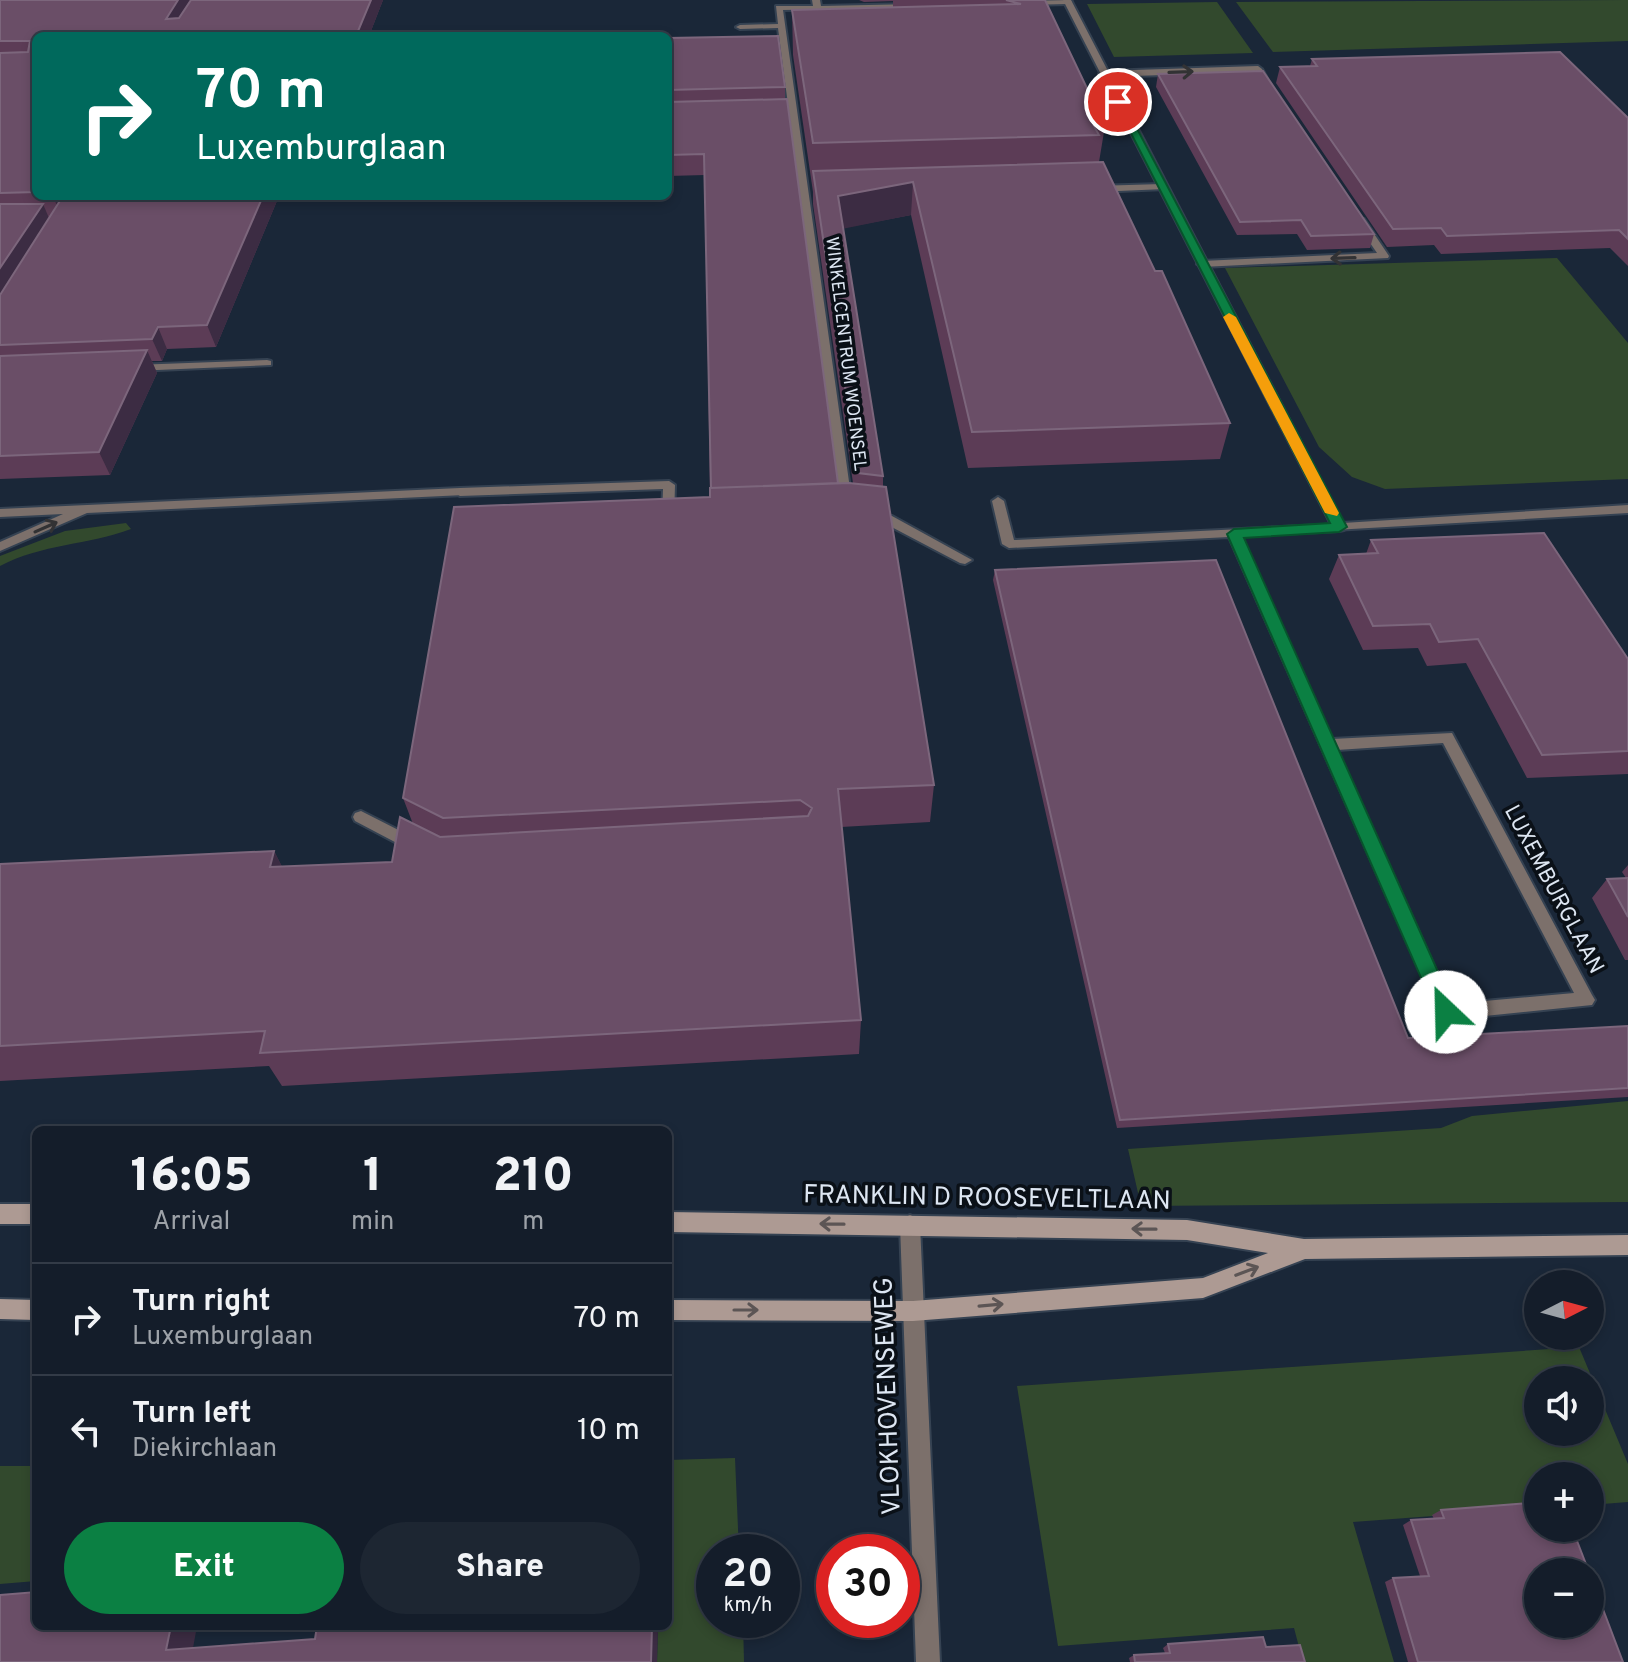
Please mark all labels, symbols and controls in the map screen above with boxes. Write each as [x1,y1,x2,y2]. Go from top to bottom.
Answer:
text: 70 m [196,58,326,128]
icon: right [64,64,168,168]
one-way arrow [1167,64,1194,79]
pin [1084,68,1152,136]
icon: arrive [1096,80,1140,124]
text: Luxemburglaan [196,127,447,173]
street label: WINKELCENTRUM WOENSEL [819,236,871,472]
one-way arrow [1330,251,1357,266]
one-way arrow [34,519,58,534]
street label: LUXEMBURGLAAN [1497,801,1609,979]
position arrow [1404,970,1488,1054]
text: 16:05 [130,1148,253,1208]
text: 1 [363,1148,383,1208]
text: 210 [493,1148,574,1208]
street label: FRANKLIN D ROOSEVELTLAAN [803,1179,1171,1219]
text: Arrival [153,1206,230,1239]
text: min [351,1206,394,1239]
text: m [522,1206,544,1239]
one-way arrow [819,1216,846,1231]
one-way arrow [1131,1222,1158,1237]
one-way arrow [1234,1263,1259,1277]
north arrow [1524,1270,1604,1350]
map controls [1524,1270,1604,1638]
street label: VLOKHOVENSEWEG [868,1276,910,1516]
text: Turn right [132,1284,270,1321]
icon: right [64,1297,108,1341]
one-way arrow [977,1297,1004,1312]
text: 70 m [574,1301,640,1338]
one-way arrow [732,1302,759,1318]
text: Luxemburglaan [132,1321,313,1354]
button: sound [1524,1366,1604,1446]
text: Turn left [132,1396,252,1433]
icon: left [64,1409,108,1453]
text: 10 m [577,1413,640,1450]
text: Diekirchlaan [132,1433,277,1466]
button: + [1524,1462,1604,1542]
button: Exit [64,1522,344,1614]
button: Share [360,1522,640,1614]
speed limit sign: 30 [816,1534,920,1638]
text: 20 [723,1551,773,1601]
button: − [1524,1558,1604,1638]
text: km/h [724,1593,772,1619]

